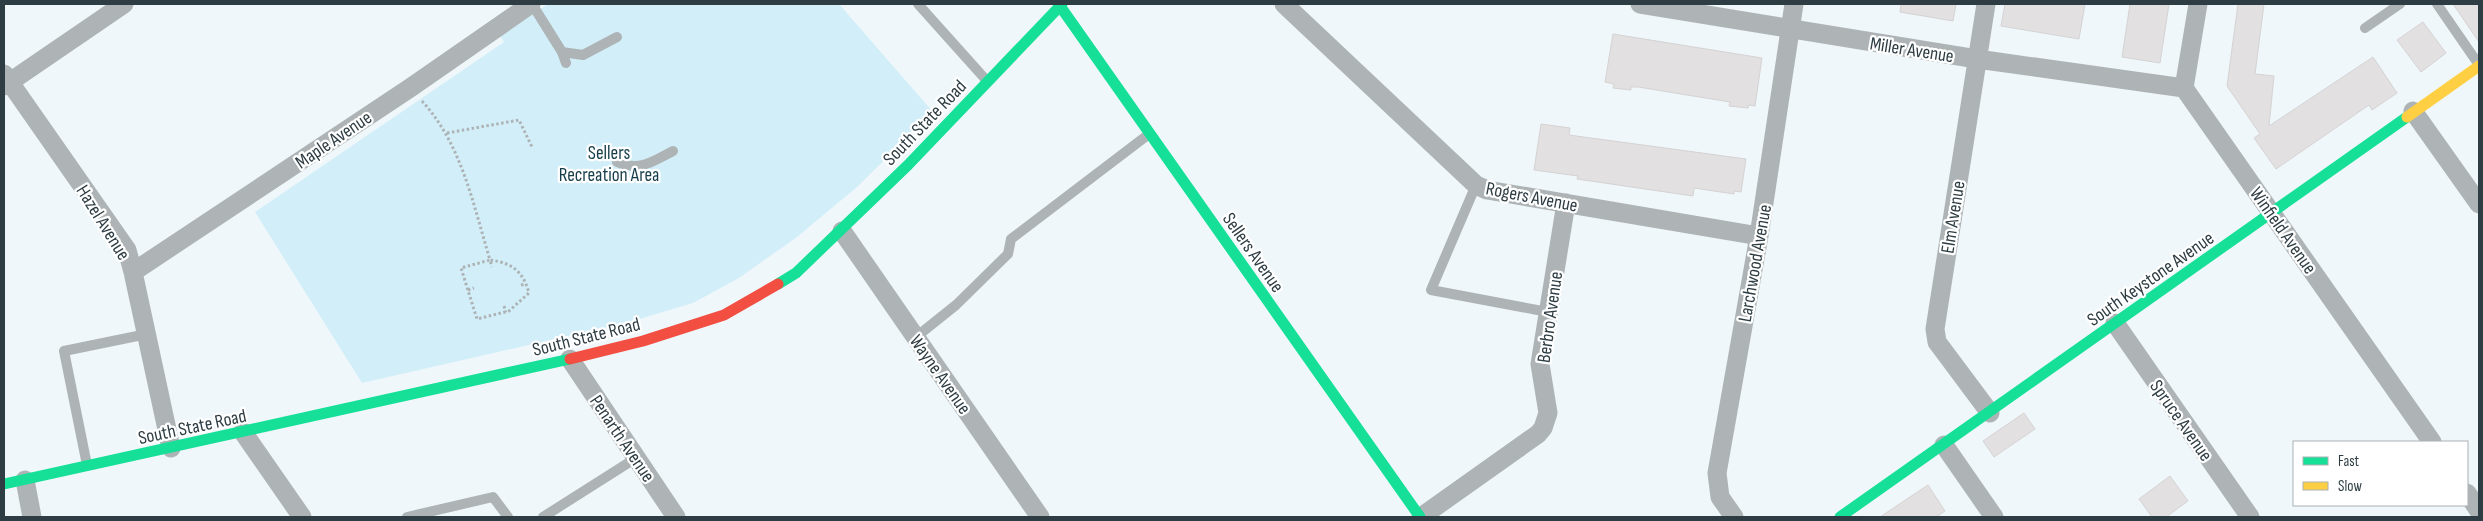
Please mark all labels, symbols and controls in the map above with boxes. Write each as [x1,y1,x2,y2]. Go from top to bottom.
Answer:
street label: Miller Avenue [1868,33,1955,68]
street label: South State Road [879,75,972,171]
street label: Maple Avenue [291,106,376,174]
park label: Sellers Recreation Area [559,142,659,187]
street label: Rogers Avenue [1484,177,1580,218]
street label: Elm Avenue [1936,179,1971,255]
street label: Hazel Avenue [71,181,135,265]
street label: Winfield Avenue [2244,183,2321,279]
street label: Larchwood Avenue [1734,203,1777,324]
street label: Sellers Avenue [1217,209,1289,297]
street label: South Keystone Avenue [2083,227,2219,332]
street label: Berbro Avenue [1533,270,1568,364]
street label: South State Road [530,313,643,362]
street label: Wayne Avenue [904,331,975,419]
street label: Spruce Avenue [2144,376,2217,466]
street label: Penarth Avenue [584,391,659,487]
street label: South State Road [136,405,249,450]
legend [2293,441,2468,506]
text: Fast [2338,452,2360,471]
text: Slow [2338,477,2362,496]

